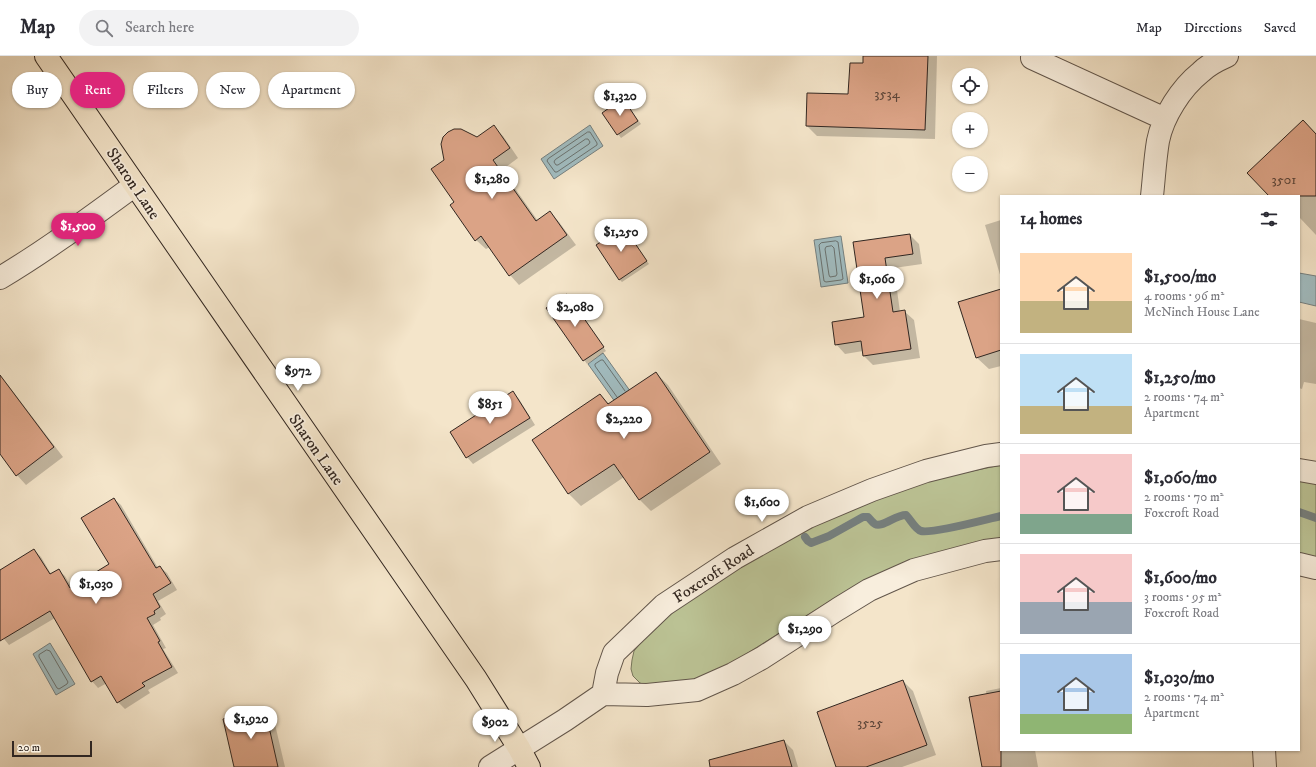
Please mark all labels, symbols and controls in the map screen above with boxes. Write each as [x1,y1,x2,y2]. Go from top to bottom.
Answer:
search box [79,10,359,46]
text: Map [20,16,55,39]
icon: search [93,17,115,39]
text: Search here [125,18,194,37]
text: Map [1136,19,1162,37]
text: Directions [1184,19,1242,37]
text: Saved [1264,19,1296,37]
map controls [952,68,988,192]
button: locate [952,68,988,104]
chip: Buy [12,72,62,108]
chip: Rent [70,72,125,108]
chip: Filters [133,72,198,108]
chip: New [206,72,260,108]
chip: Apartment [268,72,355,108]
pin: $1,320 [587,83,653,117]
house number: 3534 [874,85,901,103]
text: $1,320 [603,88,637,104]
button: + [952,112,988,148]
street label: Sharon Lane [102,144,165,224]
button: − [952,156,988,192]
pin: $1,280 [459,166,525,200]
text: $1,280 [474,171,510,187]
house number: 3501 [1272,171,1296,189]
text: 14 homes [1020,208,1082,230]
icon: filters [1258,208,1280,230]
pin: $1,500 [45,213,111,247]
text: $1,500 [60,218,96,234]
pin: $1,250 [588,219,654,253]
text: $1,250 [603,224,639,240]
pin: $1,060 [844,266,910,300]
text: $1,500/mo [1144,266,1216,288]
icon: home [1052,269,1100,317]
text: $1,060 [859,271,895,287]
text: 4 rooms · 96 m² [1144,288,1224,304]
pin: $2,080 [542,294,608,328]
text: $2,080 [556,299,594,315]
text: McNinch House Lane [1144,304,1260,320]
pin: $972 [274,358,322,392]
text: $972 [285,363,311,379]
text: $1,250/mo [1144,367,1216,389]
icon: home [1052,370,1100,418]
text: 2 rooms · 74 m² [1144,389,1224,405]
pin: $851 [466,391,514,425]
text: $851 [478,396,502,412]
text: Apartment [1144,405,1199,421]
pin: $2,220 [591,406,657,440]
street label: Sharon Lane [284,410,348,489]
text: $2,220 [606,411,642,427]
text: $1,060/mo [1144,467,1217,489]
icon: home [1052,470,1100,518]
pin: $1,600 [729,489,795,523]
text: 2 rooms · 70 m² [1144,489,1224,505]
text: $1,600 [744,494,780,510]
text: Foxcroft Road [1144,505,1219,521]
street label: Foxcroft Road [669,540,758,607]
text: $1,600/mo [1144,567,1217,589]
icon: home [1052,570,1100,618]
pin: $1,030 [63,571,129,605]
text: $1,030 [79,576,113,592]
text: 3 rooms · 95 m² [1144,589,1221,605]
text: Foxcroft Road [1144,605,1219,621]
pin: $1,290 [772,616,838,650]
text: $1,290 [787,621,823,637]
text: $1,030/mo [1144,667,1214,689]
icon: home [1052,670,1100,718]
text: 2 rooms · 74 m² [1144,689,1224,705]
text: Apartment [1144,705,1199,721]
pin: $1,920 [218,706,284,740]
pin: $902 [471,709,519,743]
text: $1,920 [233,711,269,727]
text: $902 [482,714,508,730]
house number: 3525 [857,714,883,732]
scale bar [12,739,92,758]
text: 20 m [18,741,40,755]

